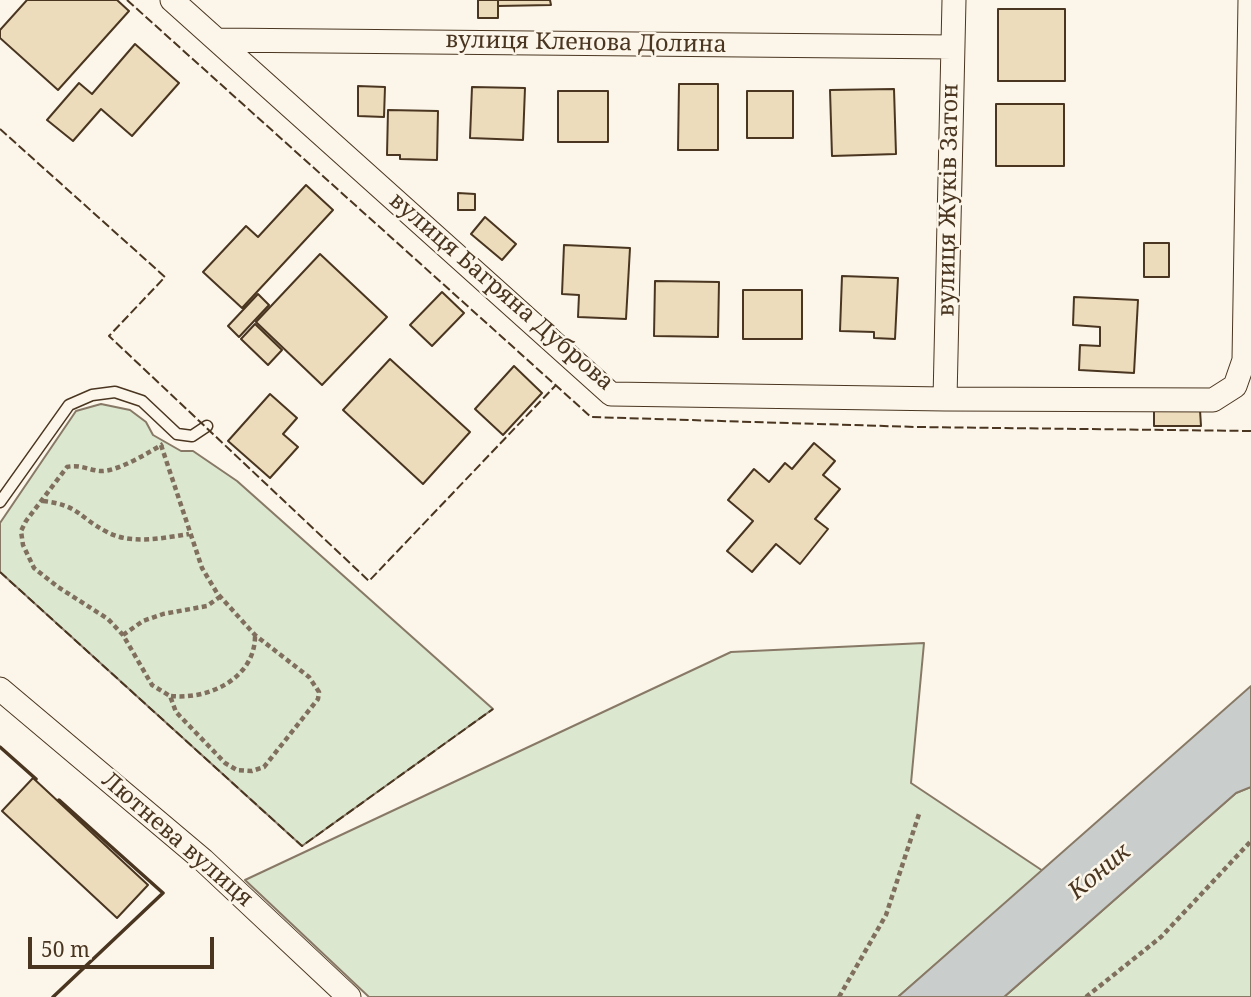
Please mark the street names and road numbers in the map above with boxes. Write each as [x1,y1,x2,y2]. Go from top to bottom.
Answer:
street label: вулиця Кленова Долина [445,27,727,59]
street label: вулиця Жуків Затон [933,83,965,317]
street label: вулиця Багряна Дуброва [383,187,619,397]
street label: Лютнева вулиця [96,767,258,913]

